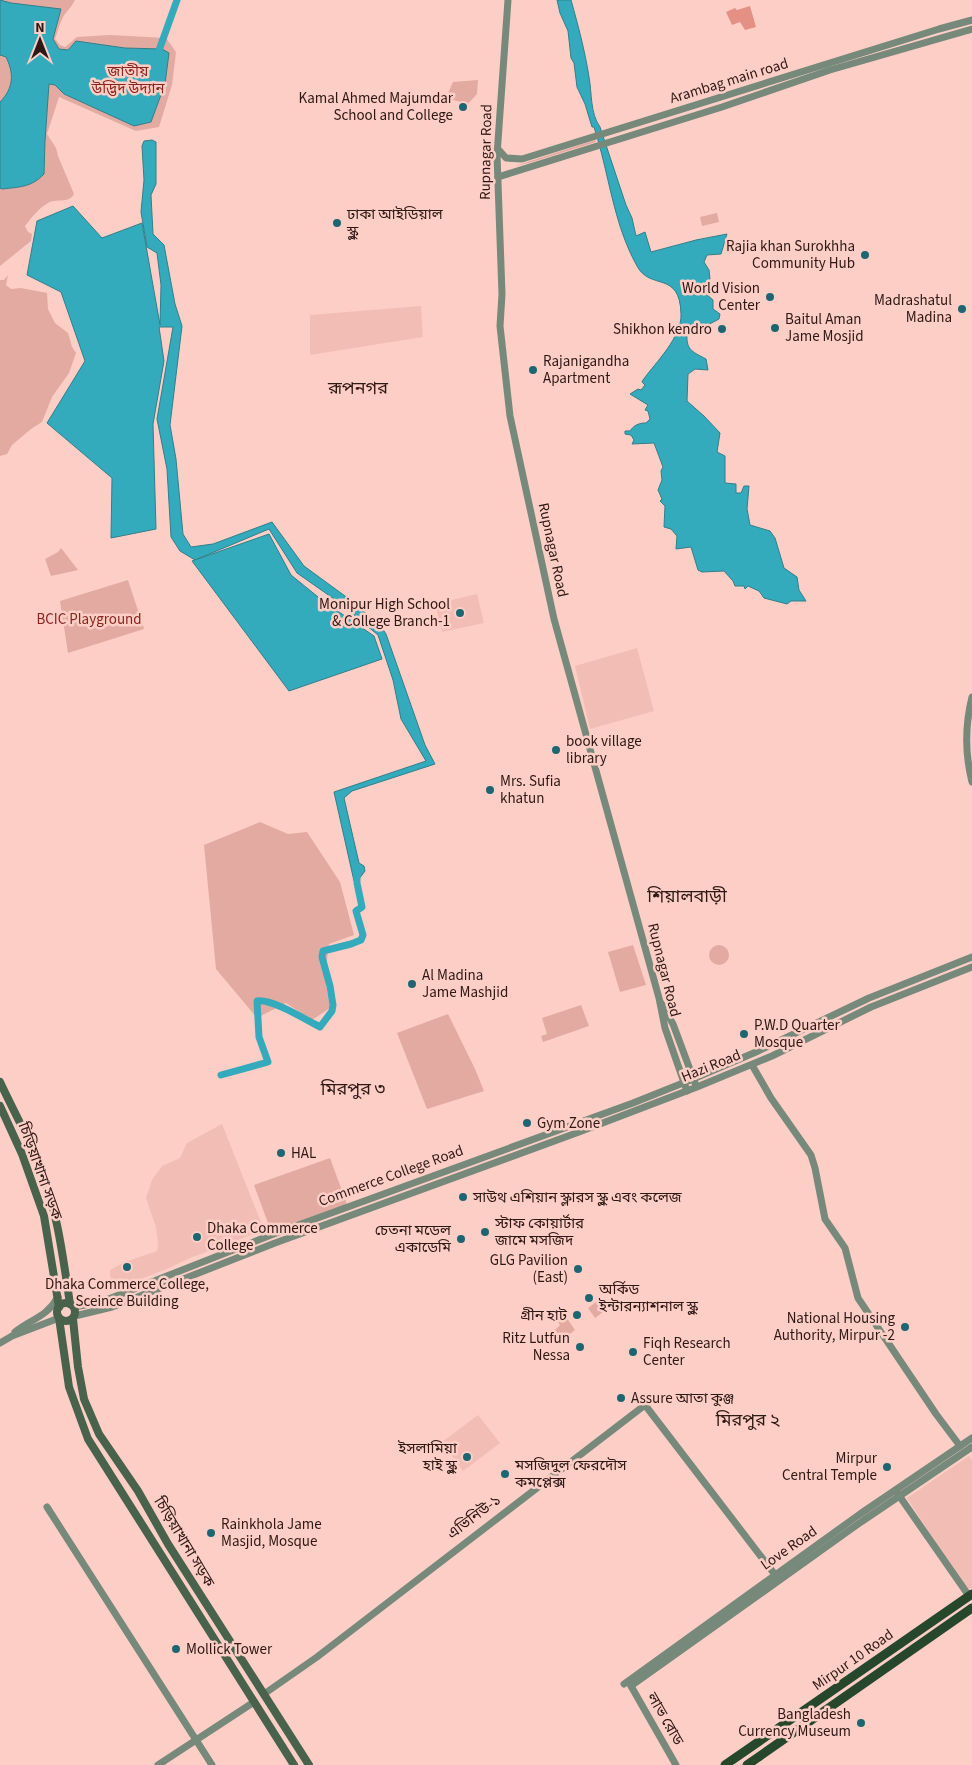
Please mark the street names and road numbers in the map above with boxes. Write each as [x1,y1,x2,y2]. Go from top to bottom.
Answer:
street label: Arambag main road [667,53,791,109]
street label: Rupnagar Road [475,104,497,200]
street label: Rupnagar Road [533,501,573,599]
street label: Rupnagar Road [642,921,686,1019]
street label: Hazi Road [678,1045,744,1087]
street label: চিড়িয়াখানা সড়ক [12,1118,68,1223]
street label: Commerce College Road [316,1140,466,1212]
street label: এভিনিউ-১ [443,1490,505,1544]
street label: চিড়িয়াখানা সড়ক [148,1492,220,1592]
street label: Love Road [756,1521,822,1575]
street label: Mirpur 10 Road [808,1624,898,1696]
street label: লাভ রোড [641,1688,689,1749]

